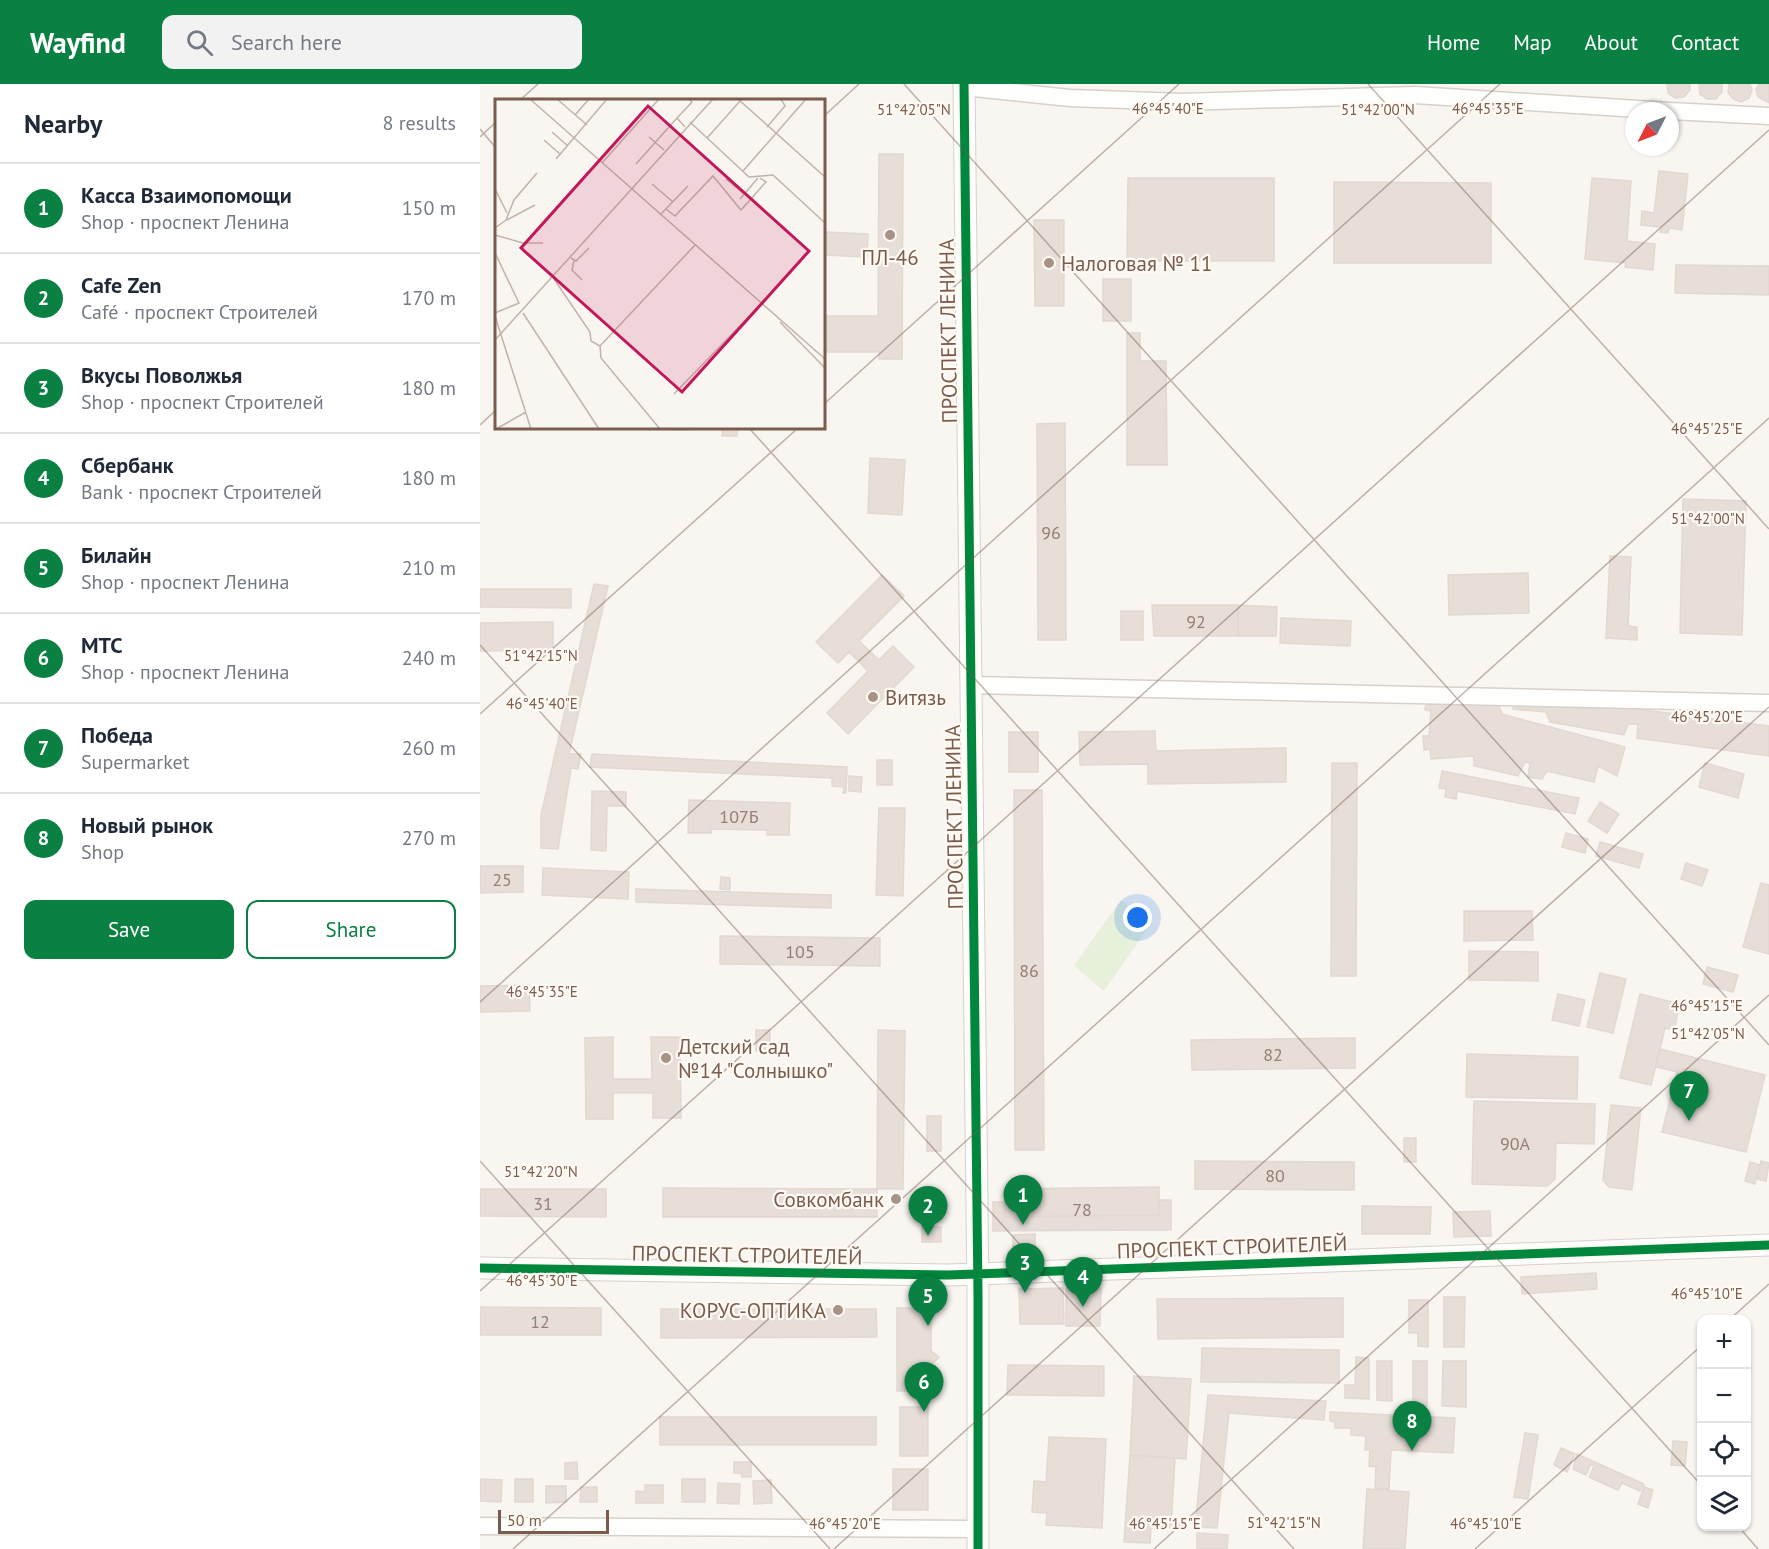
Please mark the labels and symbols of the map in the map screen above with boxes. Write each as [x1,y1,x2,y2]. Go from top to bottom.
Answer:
inset map [495,99,825,429]
text: 46°45'40"E [1132,99,1204,118]
text: 46°45'35"E [1452,99,1524,118]
text: 51°42'05"N [877,100,951,119]
text: 51°42'00"N [1341,100,1415,119]
north arrow [1625,102,1679,156]
marker: ПЛ-46 [883,228,897,242]
street label: ПРОСПЕКТ ЛЕНИНА [933,238,963,424]
place label: ПЛ-46 [861,244,919,271]
place label: Налоговая № 11 [1061,250,1212,277]
marker: Налоговая № 11 [1042,256,1056,270]
text: 46°45'25"E [1671,419,1743,438]
text: 51°42'00"N [1671,509,1745,528]
house number: 96 [1041,521,1061,544]
house number: 92 [1186,610,1206,633]
text: 51°42'15"N [504,646,578,665]
place label: Витязь [885,684,946,711]
marker: Витязь [866,690,880,704]
text: 46°45'40"E [506,694,578,713]
text: 46°45'20"E [1671,707,1743,726]
street label: ПРОСПЕКТ ЛЕНИНА [939,724,969,910]
house number: 107Б [719,805,759,828]
house number: 25 [492,868,512,891]
your location [1123,903,1152,932]
house number: 105 [785,940,815,963]
house number: 86 [1019,959,1039,982]
text: 46°45'35"E [506,982,578,1001]
text: 46°45'15"E [1671,996,1743,1015]
text: 51°42'05"N [1671,1024,1745,1043]
place label: Детский сад №14 "Солнышко" [678,1033,833,1084]
house number: 82 [1263,1043,1283,1066]
marker: Детский сад №14 "Солнышко" [659,1051,673,1065]
pin: 7 [1670,1072,1708,1121]
house number: 90А [1500,1132,1531,1155]
text: 51°42'20"N [504,1162,578,1181]
house number: 80 [1265,1164,1285,1187]
pin: 1 [1004,1176,1042,1225]
place label: Совкомбанк [773,1186,884,1213]
pin: 2 [908,1186,948,1236]
house number: 31 [533,1192,553,1215]
marker: Совкомбанк [889,1192,903,1206]
house number: 78 [1072,1198,1092,1221]
street label: ПРОСПЕКТ СТРОИТЕЛЕЙ [1116,1229,1348,1265]
street label: ПРОСПЕКТ СТРОИТЕЛЕЙ [631,1239,863,1271]
pin: 3 [1006,1244,1044,1293]
pin: 4 [1064,1258,1102,1307]
text: 46°45'30"E [506,1271,578,1290]
pin: 5 [908,1276,948,1326]
text: 46°45'10"E [1671,1284,1743,1303]
place label: КОРУС-ОПТИКА [680,1297,827,1324]
marker: КОРУС-ОПТИКА [831,1303,845,1317]
house number: 12 [530,1310,550,1333]
pin: 6 [904,1362,944,1412]
pin: 8 [1392,1402,1432,1451]
scale bar [498,1507,609,1534]
text: 51°42'15"N [1247,1513,1321,1532]
text: 46°45'20"E [809,1514,881,1533]
text: 46°45'15"E [1129,1514,1201,1533]
text: 46°45'10"E [1450,1514,1522,1533]

